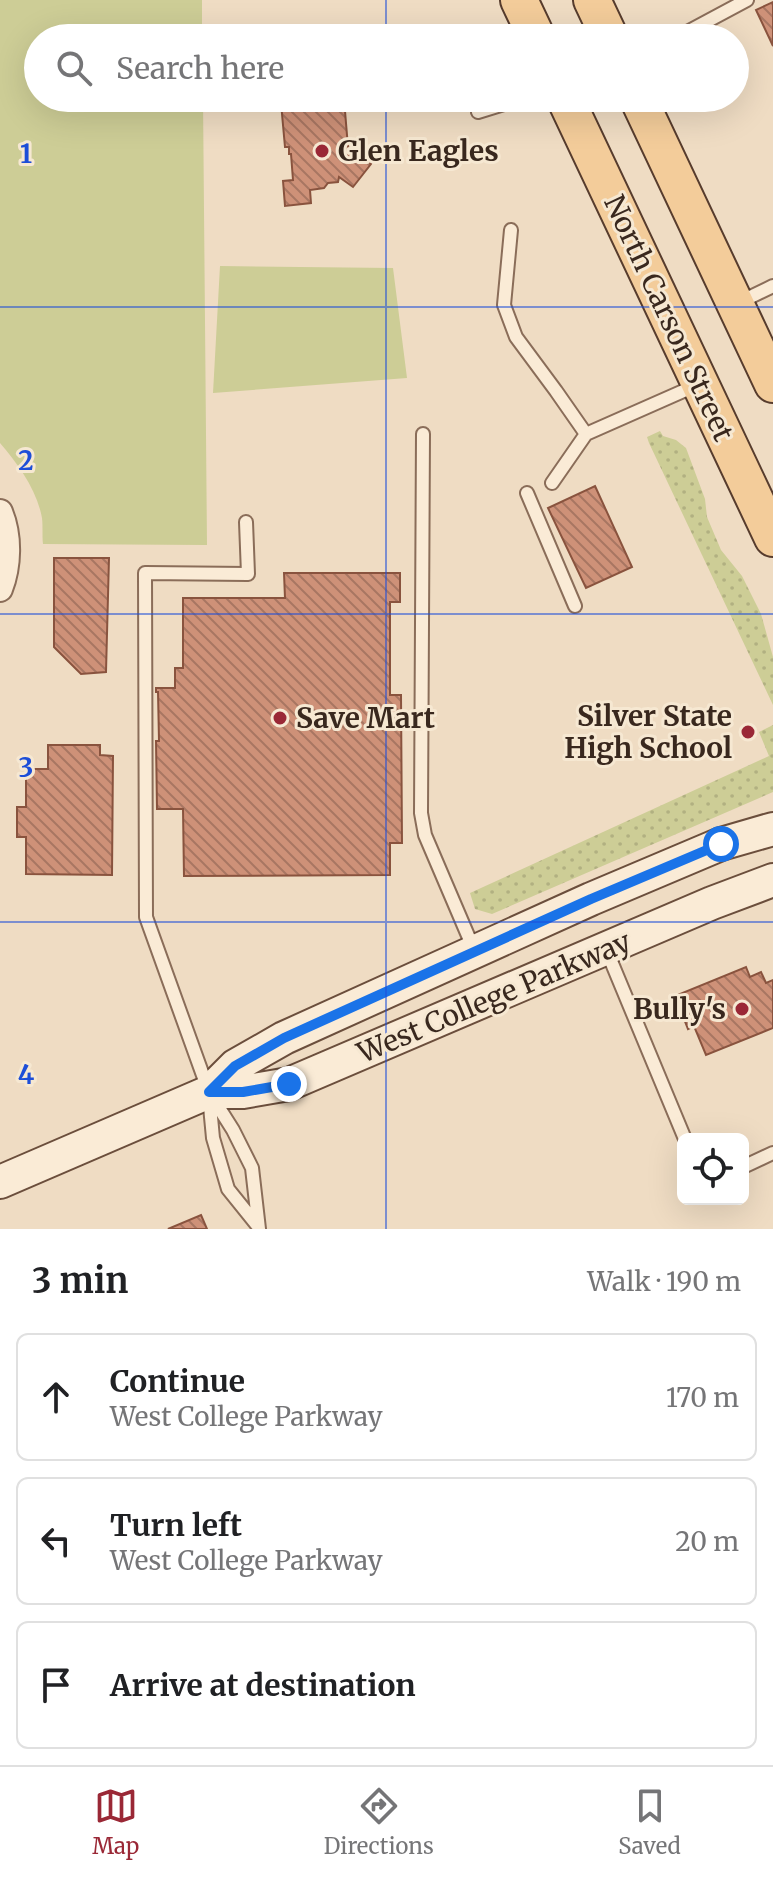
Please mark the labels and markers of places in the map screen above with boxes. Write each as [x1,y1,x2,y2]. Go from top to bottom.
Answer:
place label: Glen Eagles [338,133,499,169]
marker: Glen Eagles [313,142,331,160]
place label: Silver State High School [564,698,732,766]
place label: Save Mart [296,700,435,736]
marker: Save Mart [271,709,289,727]
marker: Silver State High School [739,723,757,741]
place label: Bully's [633,991,726,1027]
marker: Bully's [733,1000,751,1018]

